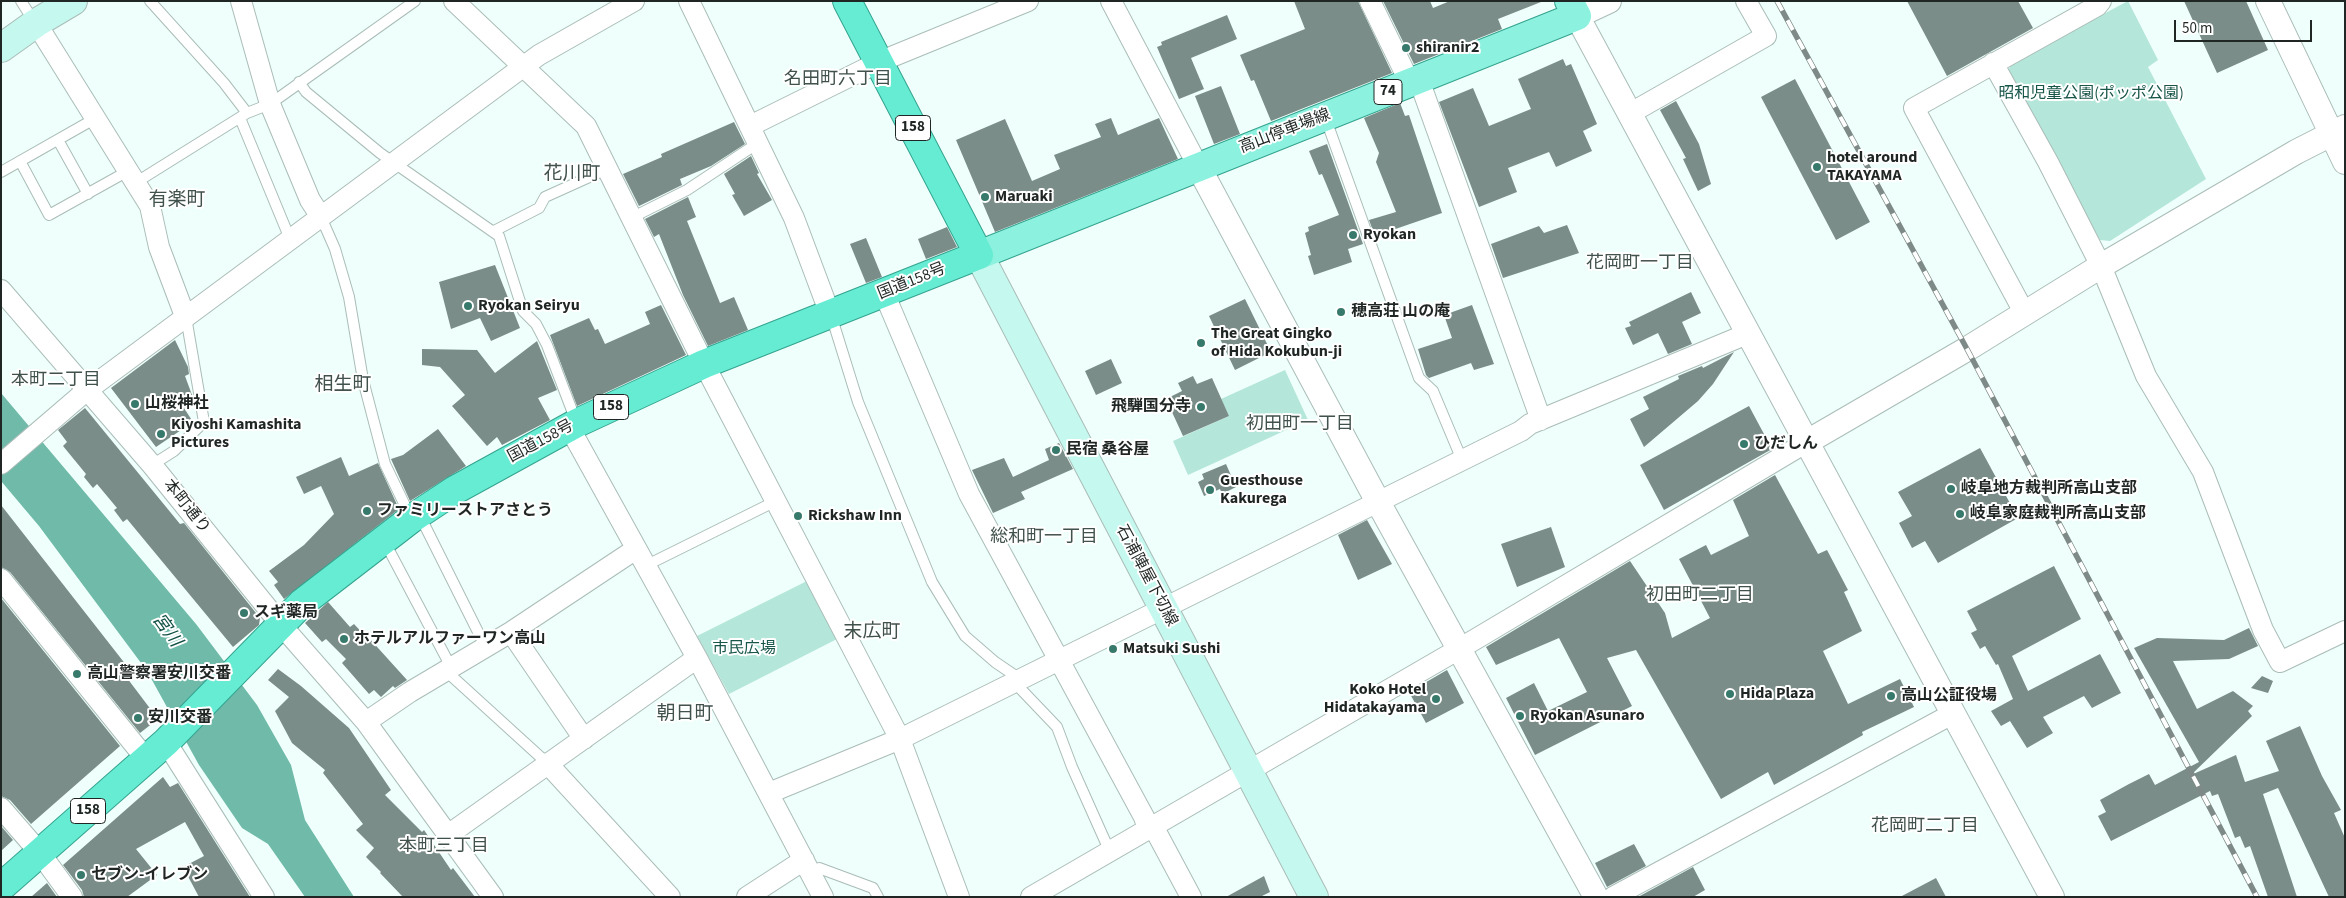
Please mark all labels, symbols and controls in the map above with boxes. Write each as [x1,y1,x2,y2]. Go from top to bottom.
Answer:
scale bar [2176,10,2314,42]
text: 50 m [2182,18,2212,39]
place label: shiranir2 [1416,38,1479,58]
marker: shiranir2 [1400,42,1412,54]
district label: 名田町六丁目 [784,69,892,91]
road number: 74 [1374,80,1402,104]
park label: 昭和児童公園(ポッポ公園) [1998,84,2184,104]
street label: 高山停車場線 [1237,106,1333,158]
road number: 158 [896,116,930,140]
place label: hotel around TAKAYAMA [1827,148,1917,186]
marker: hotel around TAKAYAMA [1811,161,1823,173]
district label: 花川町 [544,164,600,186]
place label: Maruaki [995,187,1053,207]
district label: 有楽町 [149,190,205,212]
marker: Maruaki [979,191,991,203]
place label: Ryokan [1363,225,1416,245]
marker: Ryokan [1347,229,1359,241]
district label: 花岡町一丁目 [1586,253,1694,275]
street label: 国道158号 [875,260,949,304]
place label: Ryokan Seiryu [478,296,580,316]
marker: Ryokan Seiryu [462,300,474,312]
place label: 穂高荘 山の庵 [1351,302,1450,322]
marker: 穂高荘 山の庵 [1335,306,1347,318]
place label: The Great Gingko of Hida Kokubun-ji [1211,324,1342,362]
marker: The Great Gingko of Hida Kokubun-ji [1195,337,1207,349]
district label: 本町二丁目 [11,370,101,392]
district label: 相生町 [315,375,371,397]
place label: 山桜神社 [145,394,209,414]
road number: 158 [594,394,628,420]
place label: 飛騨国分寺 [1111,397,1191,417]
marker: 山桜神社 [129,398,141,410]
marker: 飛騨国分寺 [1195,401,1207,413]
district label: 初田町一丁目 [1246,414,1354,436]
place label: Kiyoshi Kamashita Pictures [171,415,301,453]
street label: 国道158号 [505,417,577,467]
marker: Kiyoshi Kamashita Pictures [155,428,167,440]
place label: ひだしん [1754,434,1818,454]
marker: ひだしん [1738,438,1750,450]
place label: 民宿 桑谷屋 [1066,440,1149,460]
marker: 民宿 桑谷屋 [1050,444,1062,456]
place label: Guesthouse Kakurega [1220,471,1303,509]
street label: 本町通り [158,476,214,538]
place label: 岐阜地方裁判所高山支部 [1961,479,2137,499]
marker: 岐阜地方裁判所高山支部 [1945,483,1957,495]
marker: Guesthouse Kakurega [1204,484,1216,496]
place label: ファミリーストアさとう [377,501,553,521]
place label: 岐阜家庭裁判所高山支部 [1970,504,2146,524]
marker: ファミリーストアさとう [361,505,373,517]
place label: Rickshaw Inn [808,506,902,526]
marker: 岐阜家庭裁判所高山支部 [1954,508,1966,520]
marker: Rickshaw Inn [792,510,804,522]
street label: 石浦陣屋下切線 [1111,522,1181,630]
district label: 総和町一丁目 [990,527,1098,549]
district label: 初田町二丁目 [1646,585,1754,607]
place label: スギ薬局 [254,603,318,623]
marker: スギ薬局 [238,607,250,619]
water label: 宮川 [147,610,185,652]
district label: 末広町 [844,622,900,644]
place label: ホテルアルファーワン高山 [354,629,546,649]
marker: ホテルアルファーワン高山 [338,633,350,645]
park label: 市民広場 [712,639,776,659]
place label: Matsuki Sushi [1123,639,1220,659]
marker: Matsuki Sushi [1107,643,1119,655]
place label: 高山警察署安川交番 [87,664,231,684]
marker: 高山警察署安川交番 [71,668,83,680]
place label: Koko Hotel Hidatakayama [1324,680,1426,718]
place label: Hida Plaza [1740,684,1814,704]
place label: 高山公証役場 [1901,686,1997,706]
marker: Hida Plaza [1724,688,1736,700]
marker: 高山公証役場 [1885,690,1897,702]
marker: Koko Hotel Hidatakayama [1430,693,1442,705]
district label: 朝日町 [657,704,713,726]
place label: Ryokan Asunaro [1530,706,1645,726]
place label: 安川交番 [148,708,212,728]
marker: Ryokan Asunaro [1514,710,1526,722]
marker: 安川交番 [132,712,144,724]
road number: 158 [70,798,106,824]
district label: 花岡町二丁目 [1871,816,1979,838]
district label: 本町三丁目 [399,836,489,858]
place label: セブン-イレブン [91,865,208,885]
marker: セブン-イレブン [75,869,87,881]

